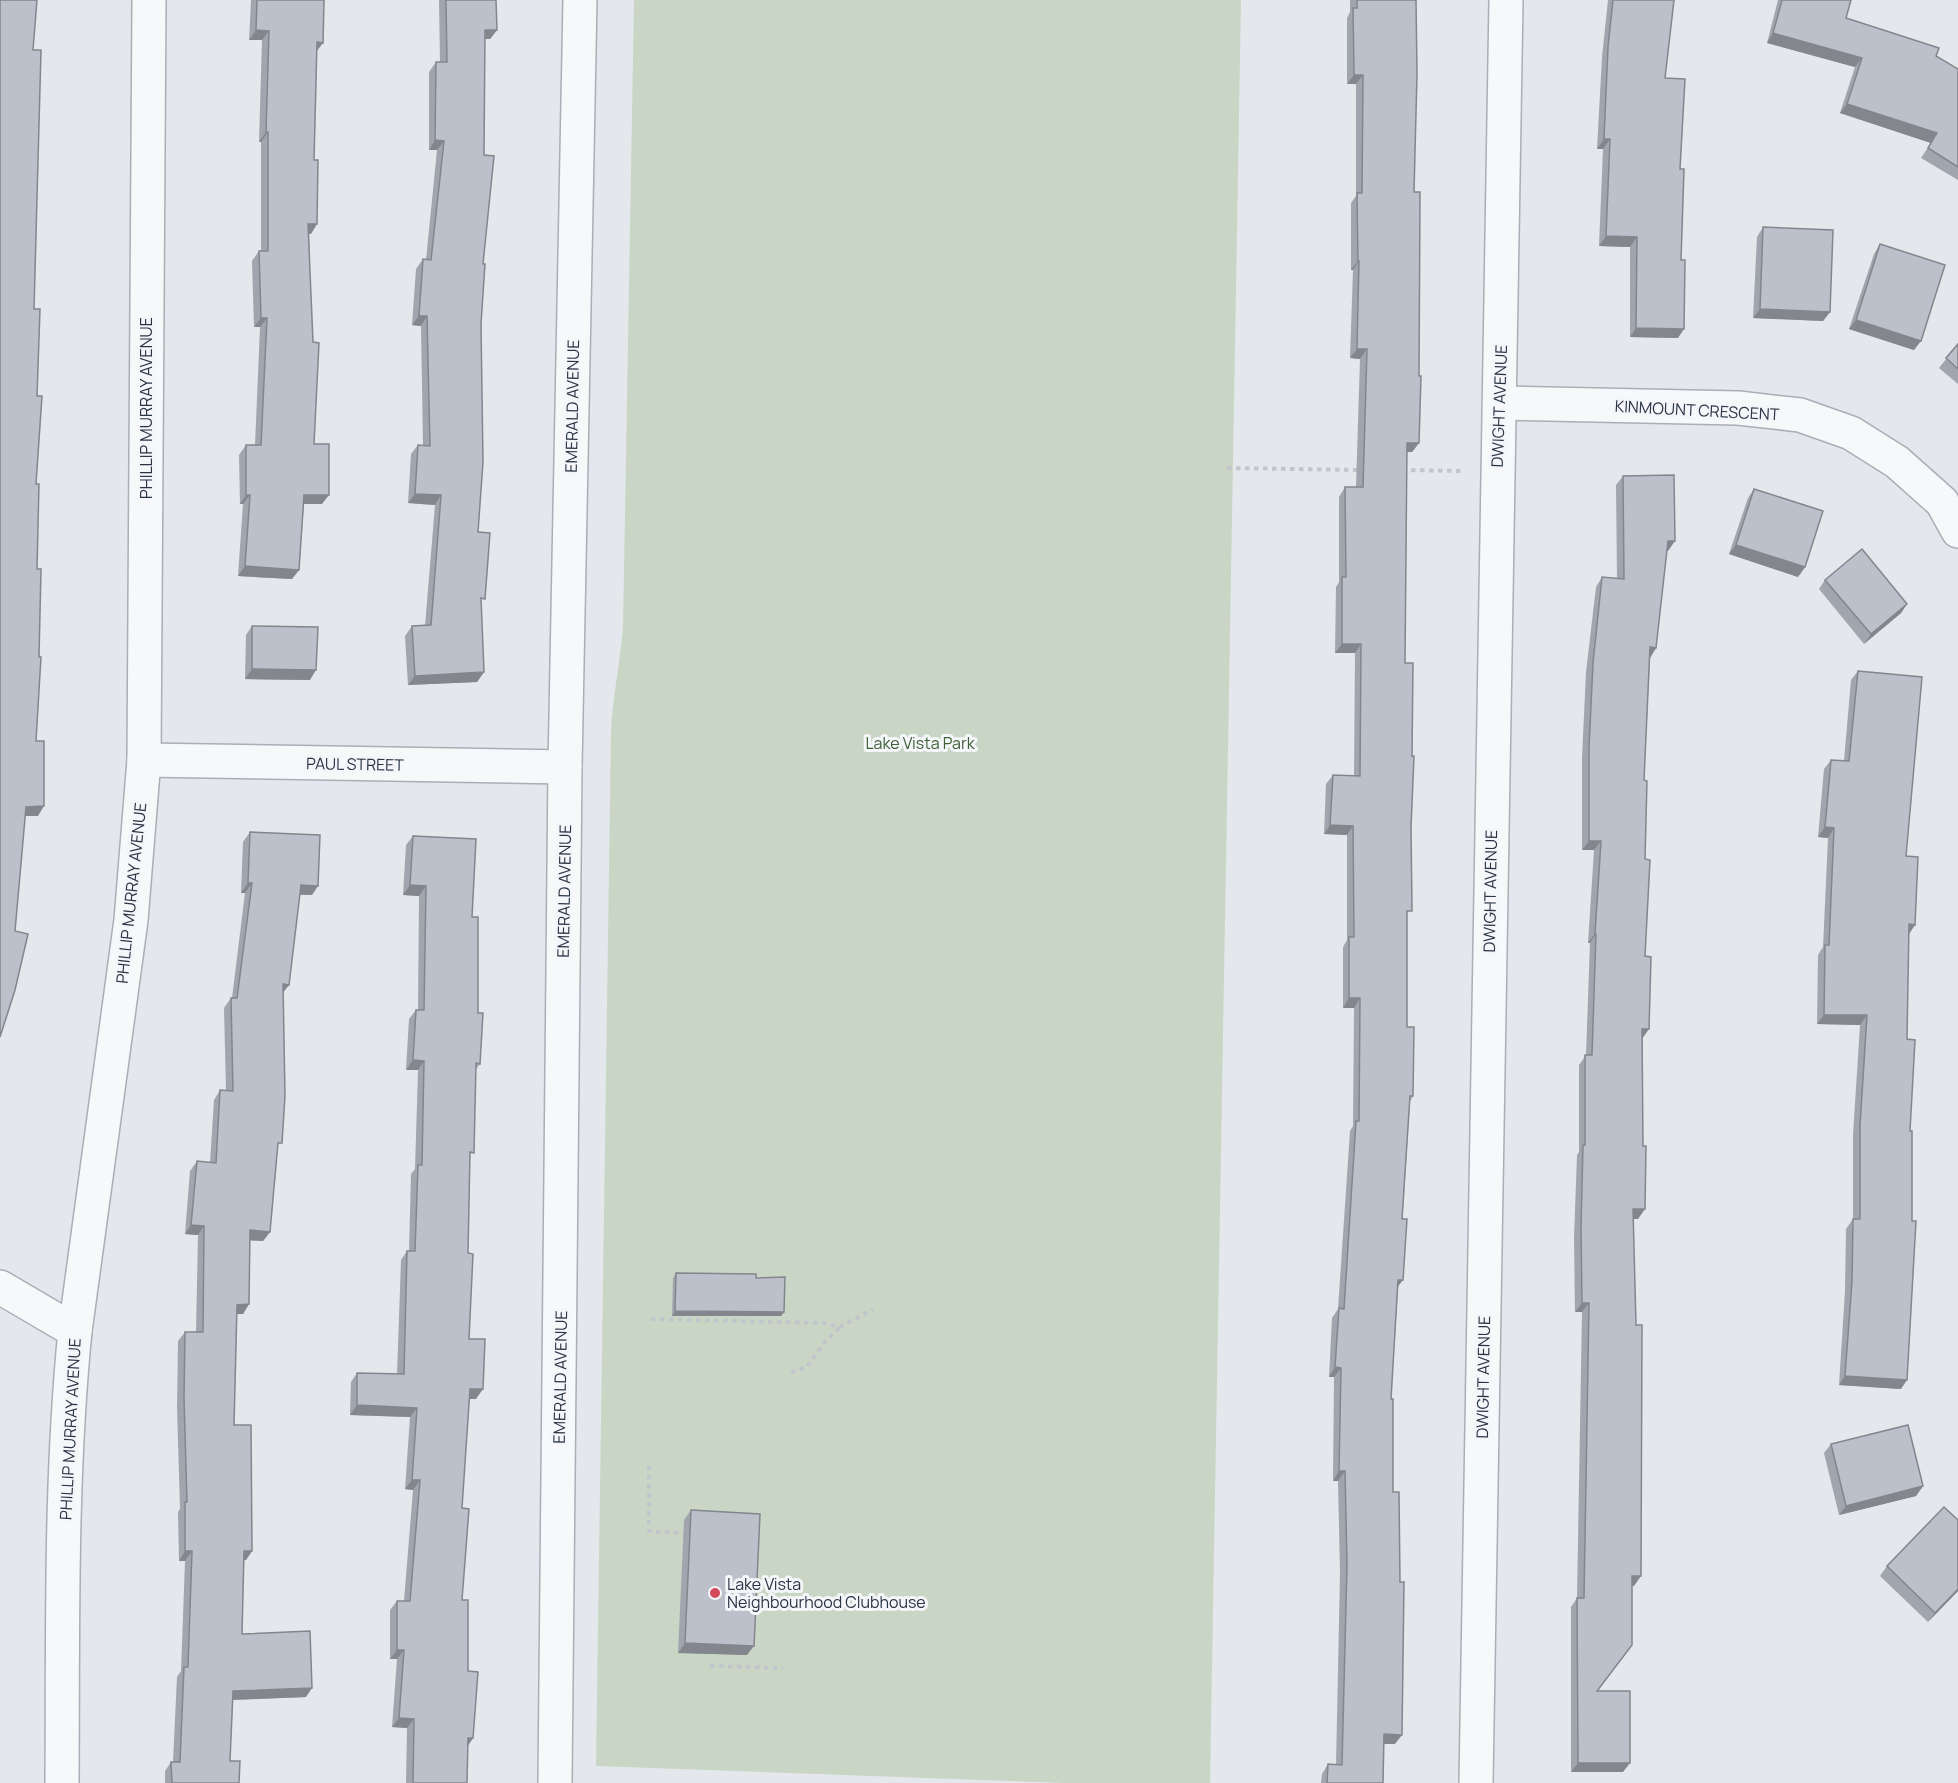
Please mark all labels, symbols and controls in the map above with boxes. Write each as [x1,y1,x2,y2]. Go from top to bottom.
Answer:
street label: PHILLIP MURRAY AVENUE [135,317,157,499]
street label: EMERALD AVENUE [560,339,584,473]
street label: DWIGHT AVENUE [1486,344,1512,468]
street label: KINMOUNT CRESCENT [1614,395,1780,425]
park label: Lake Vista Park [865,732,976,754]
street label: PAUL STREET [306,752,405,776]
street label: PHILLIP MURRAY AVENUE [111,801,151,985]
street label: EMERALD AVENUE [552,824,576,958]
street label: DWIGHT AVENUE [1478,830,1502,952]
street label: EMERALD AVENUE [548,1310,572,1444]
street label: DWIGHT AVENUE [1471,1316,1495,1438]
street label: PHILLIP MURRAY AVENUE [54,1338,86,1520]
place label: Lake Vista Neighbourhood Clubhouse [727,1573,926,1613]
marker: Lake Vista Neighbourhood Clubhouse [708,1586,722,1600]

